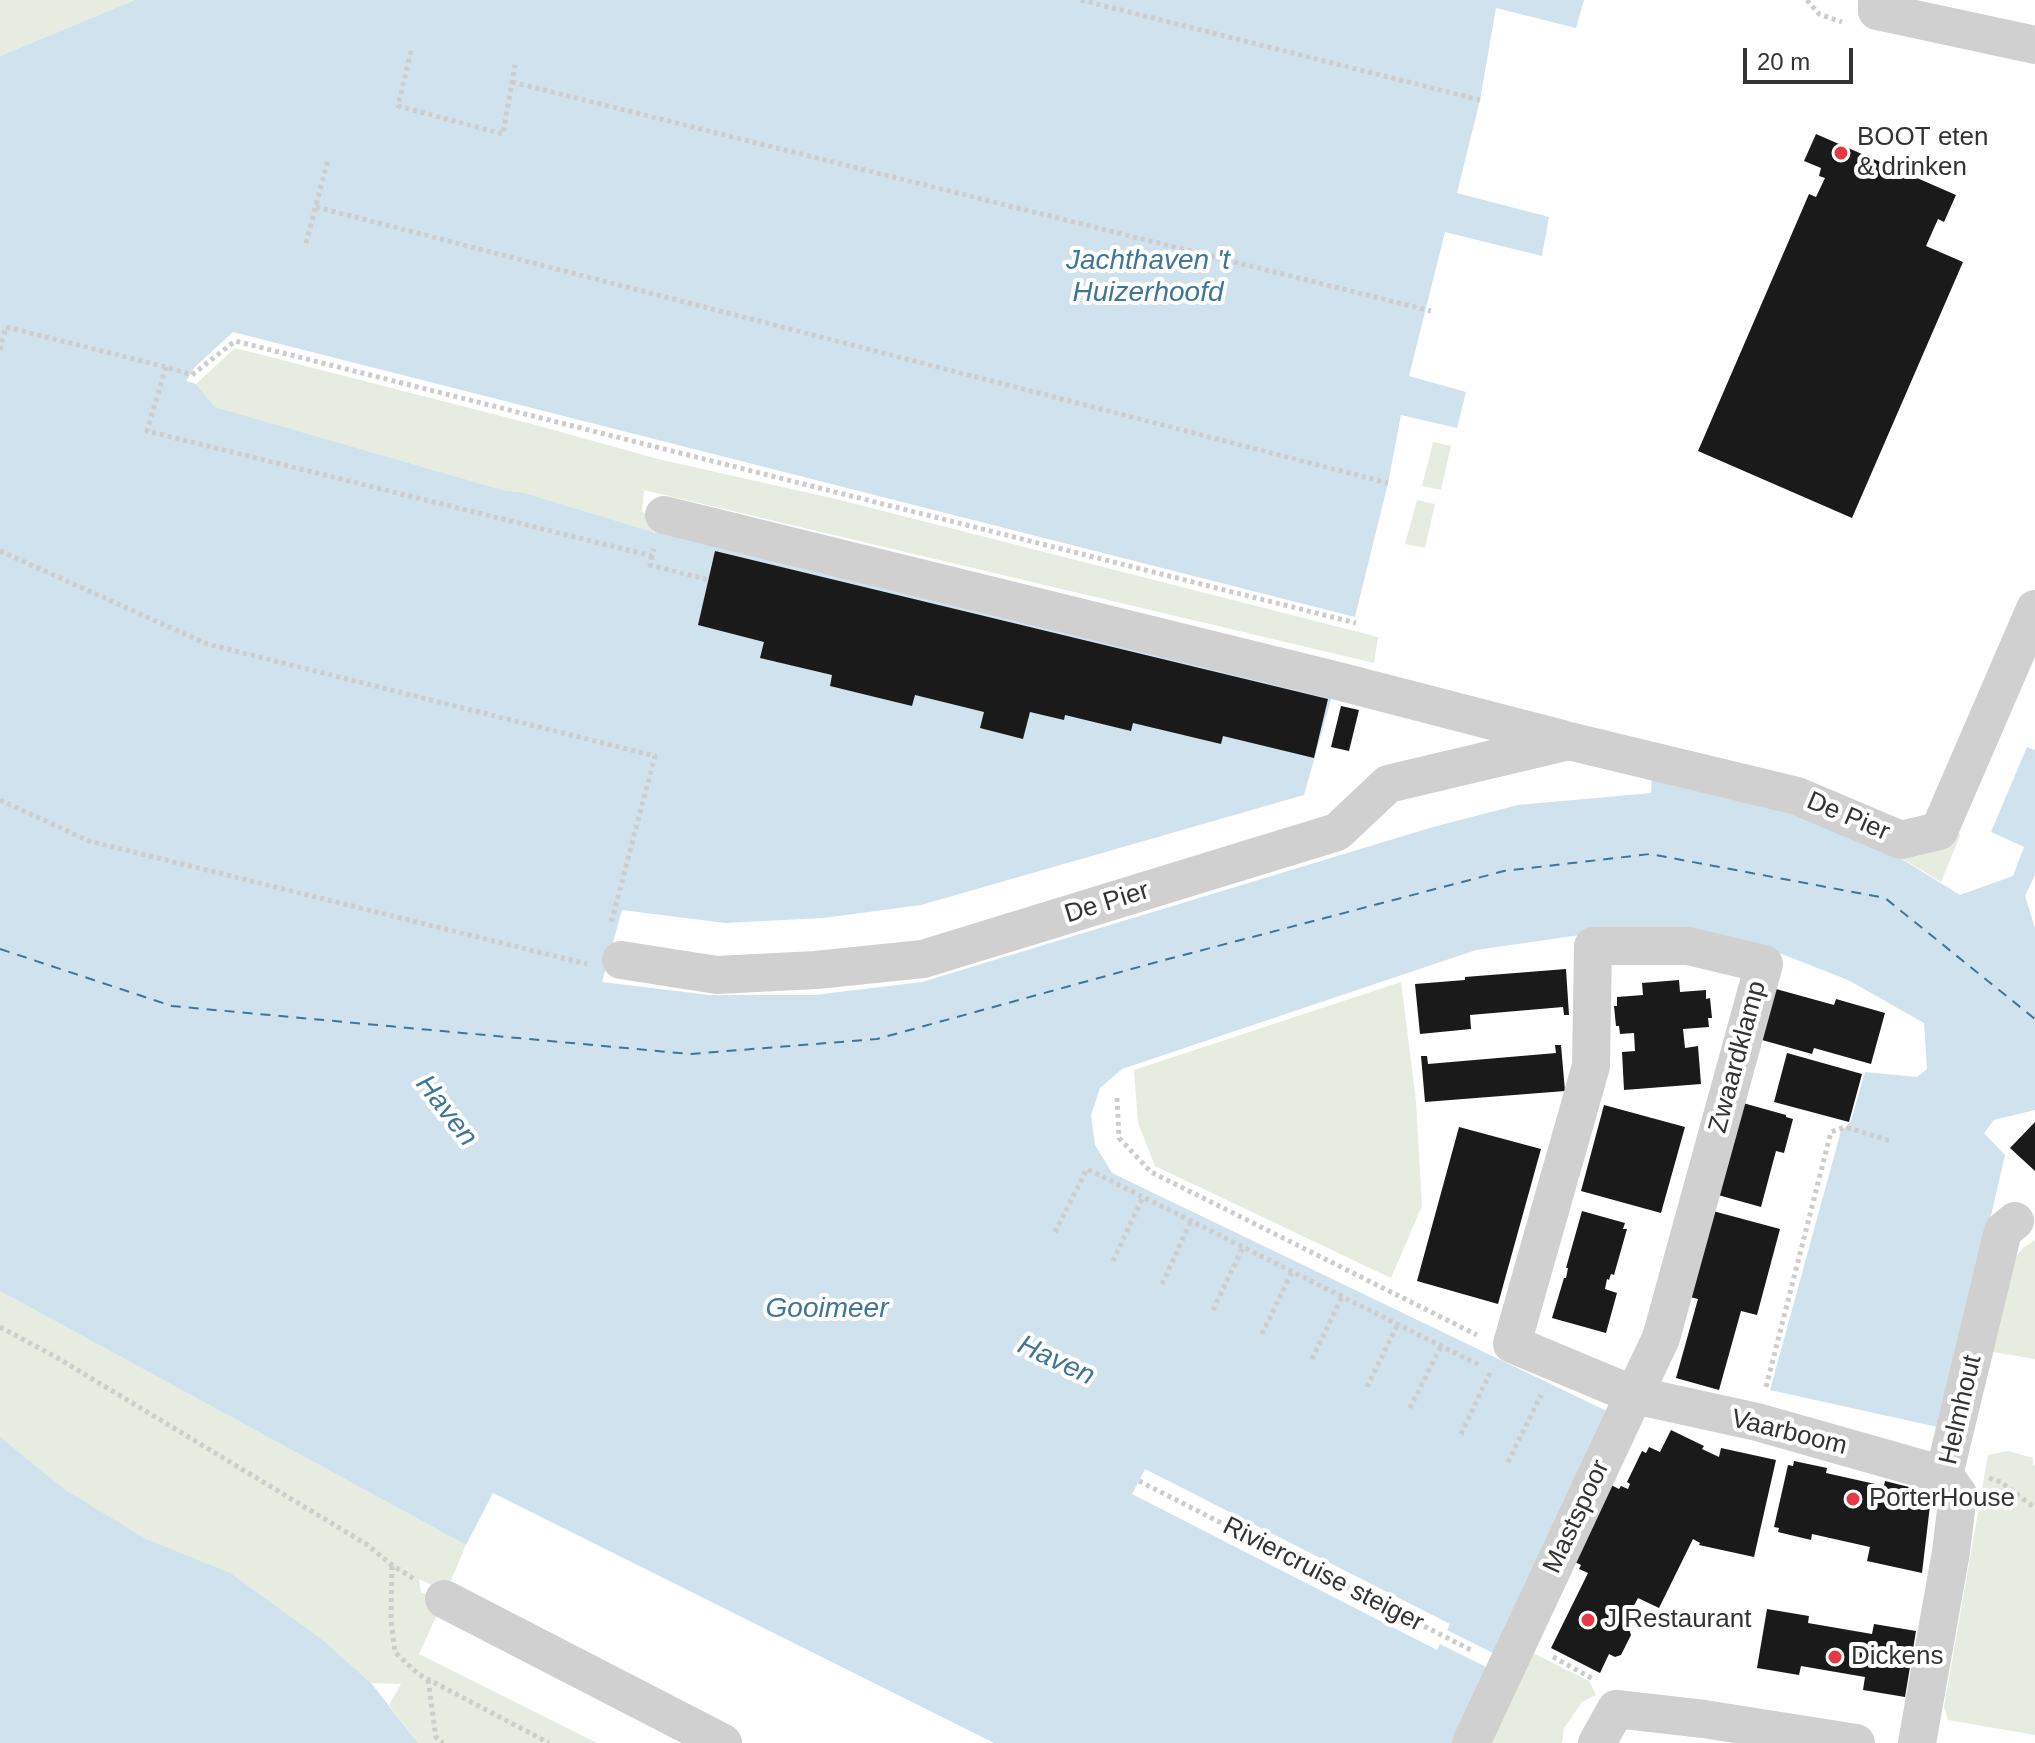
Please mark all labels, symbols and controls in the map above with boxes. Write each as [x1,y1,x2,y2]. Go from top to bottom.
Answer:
scale bar [1747,32,1857,82]
text: 20 m [1757,48,1810,75]
place label: BOOT eten & drinken [1857,122,1988,184]
marker: BOOT eten & drinken [1832,144,1850,162]
water label: Jachthaven 't Huizerhoofd [1066,244,1230,310]
street label: De Pier [1802,786,1894,848]
street label: De Pier [1061,875,1153,931]
street label: Zwaardklamp [1703,978,1773,1136]
water label: Haven [408,1069,484,1153]
water label: Gooimeer [766,1292,888,1326]
water label: Haven [1012,1329,1100,1393]
street label: Helmhout [1933,1352,1989,1468]
street label: Vaarboom [1728,1404,1850,1462]
street label: Mastspoor [1537,1455,1617,1579]
place label: PorterHouse [1869,1483,2015,1515]
marker: PorterHouse [1844,1490,1862,1508]
street label: Riviercruise steiger [1217,1511,1429,1639]
place label: J Restaurant [1604,1604,1751,1636]
marker: J Restaurant [1579,1611,1597,1629]
place label: Dickens [1851,1641,1943,1673]
marker: Dickens [1826,1648,1844,1666]

